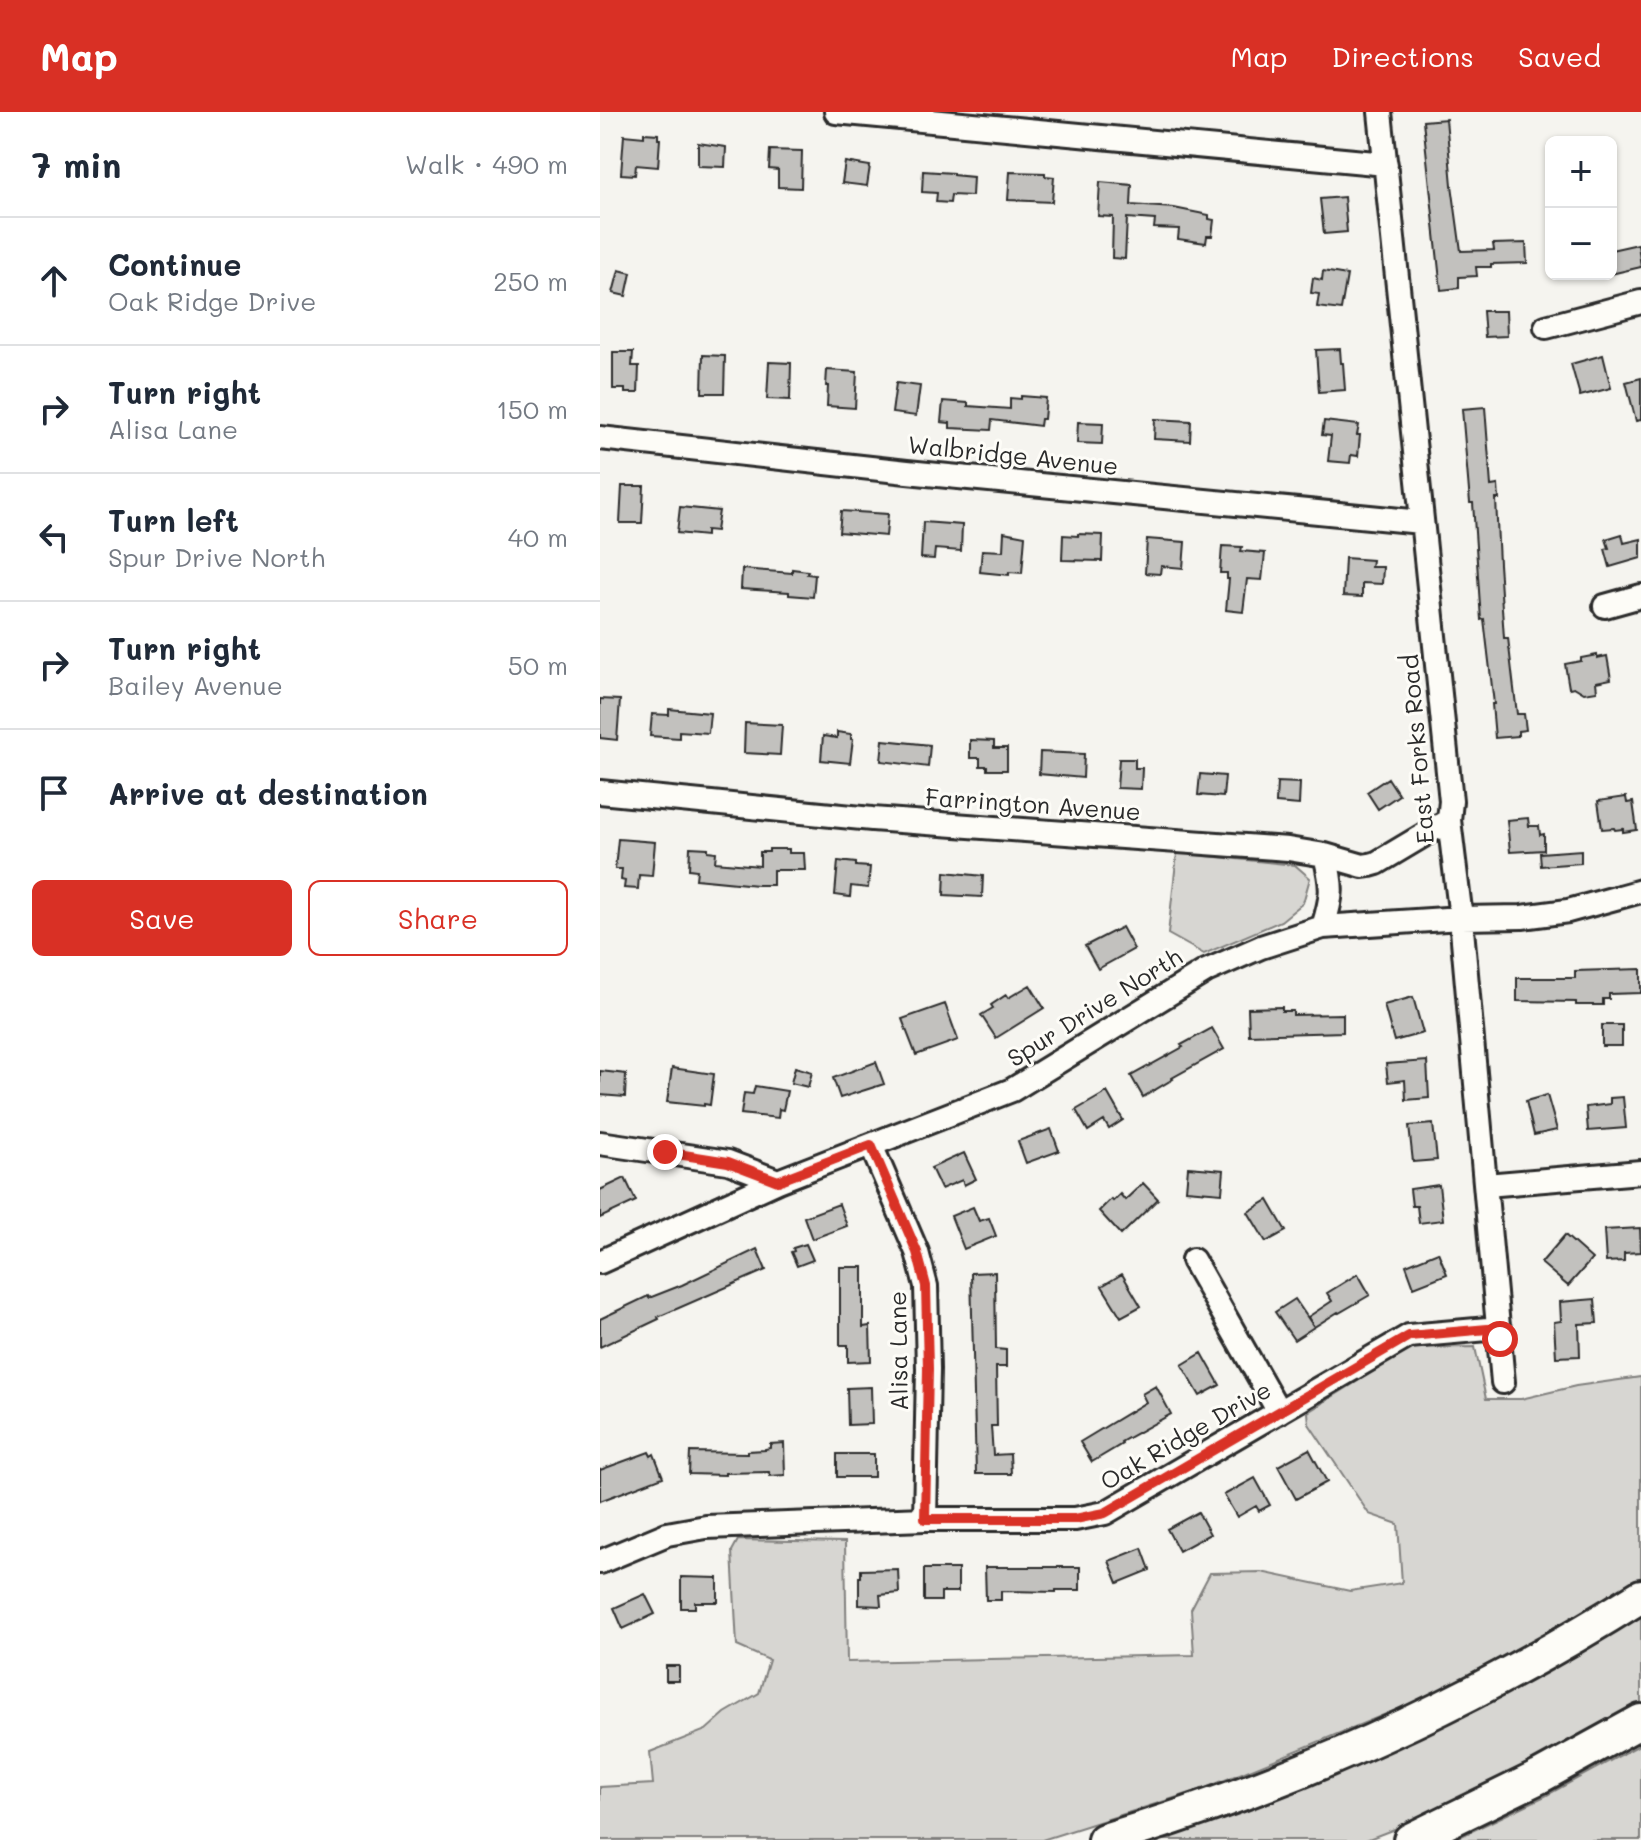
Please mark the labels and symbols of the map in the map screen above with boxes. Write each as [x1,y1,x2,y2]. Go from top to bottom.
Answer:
street label: Walbridge Avenue [906,428,1120,481]
street label: East Forks Road [1393,653,1440,845]
street label: Farrington Avenue [924,781,1142,826]
street label: Spur Drive North [1001,940,1187,1073]
route end [647,1134,683,1170]
street label: Alisa Lane [881,1291,914,1411]
route start [1482,1321,1518,1357]
street label: Oak Ridge Drive [1094,1373,1276,1496]

